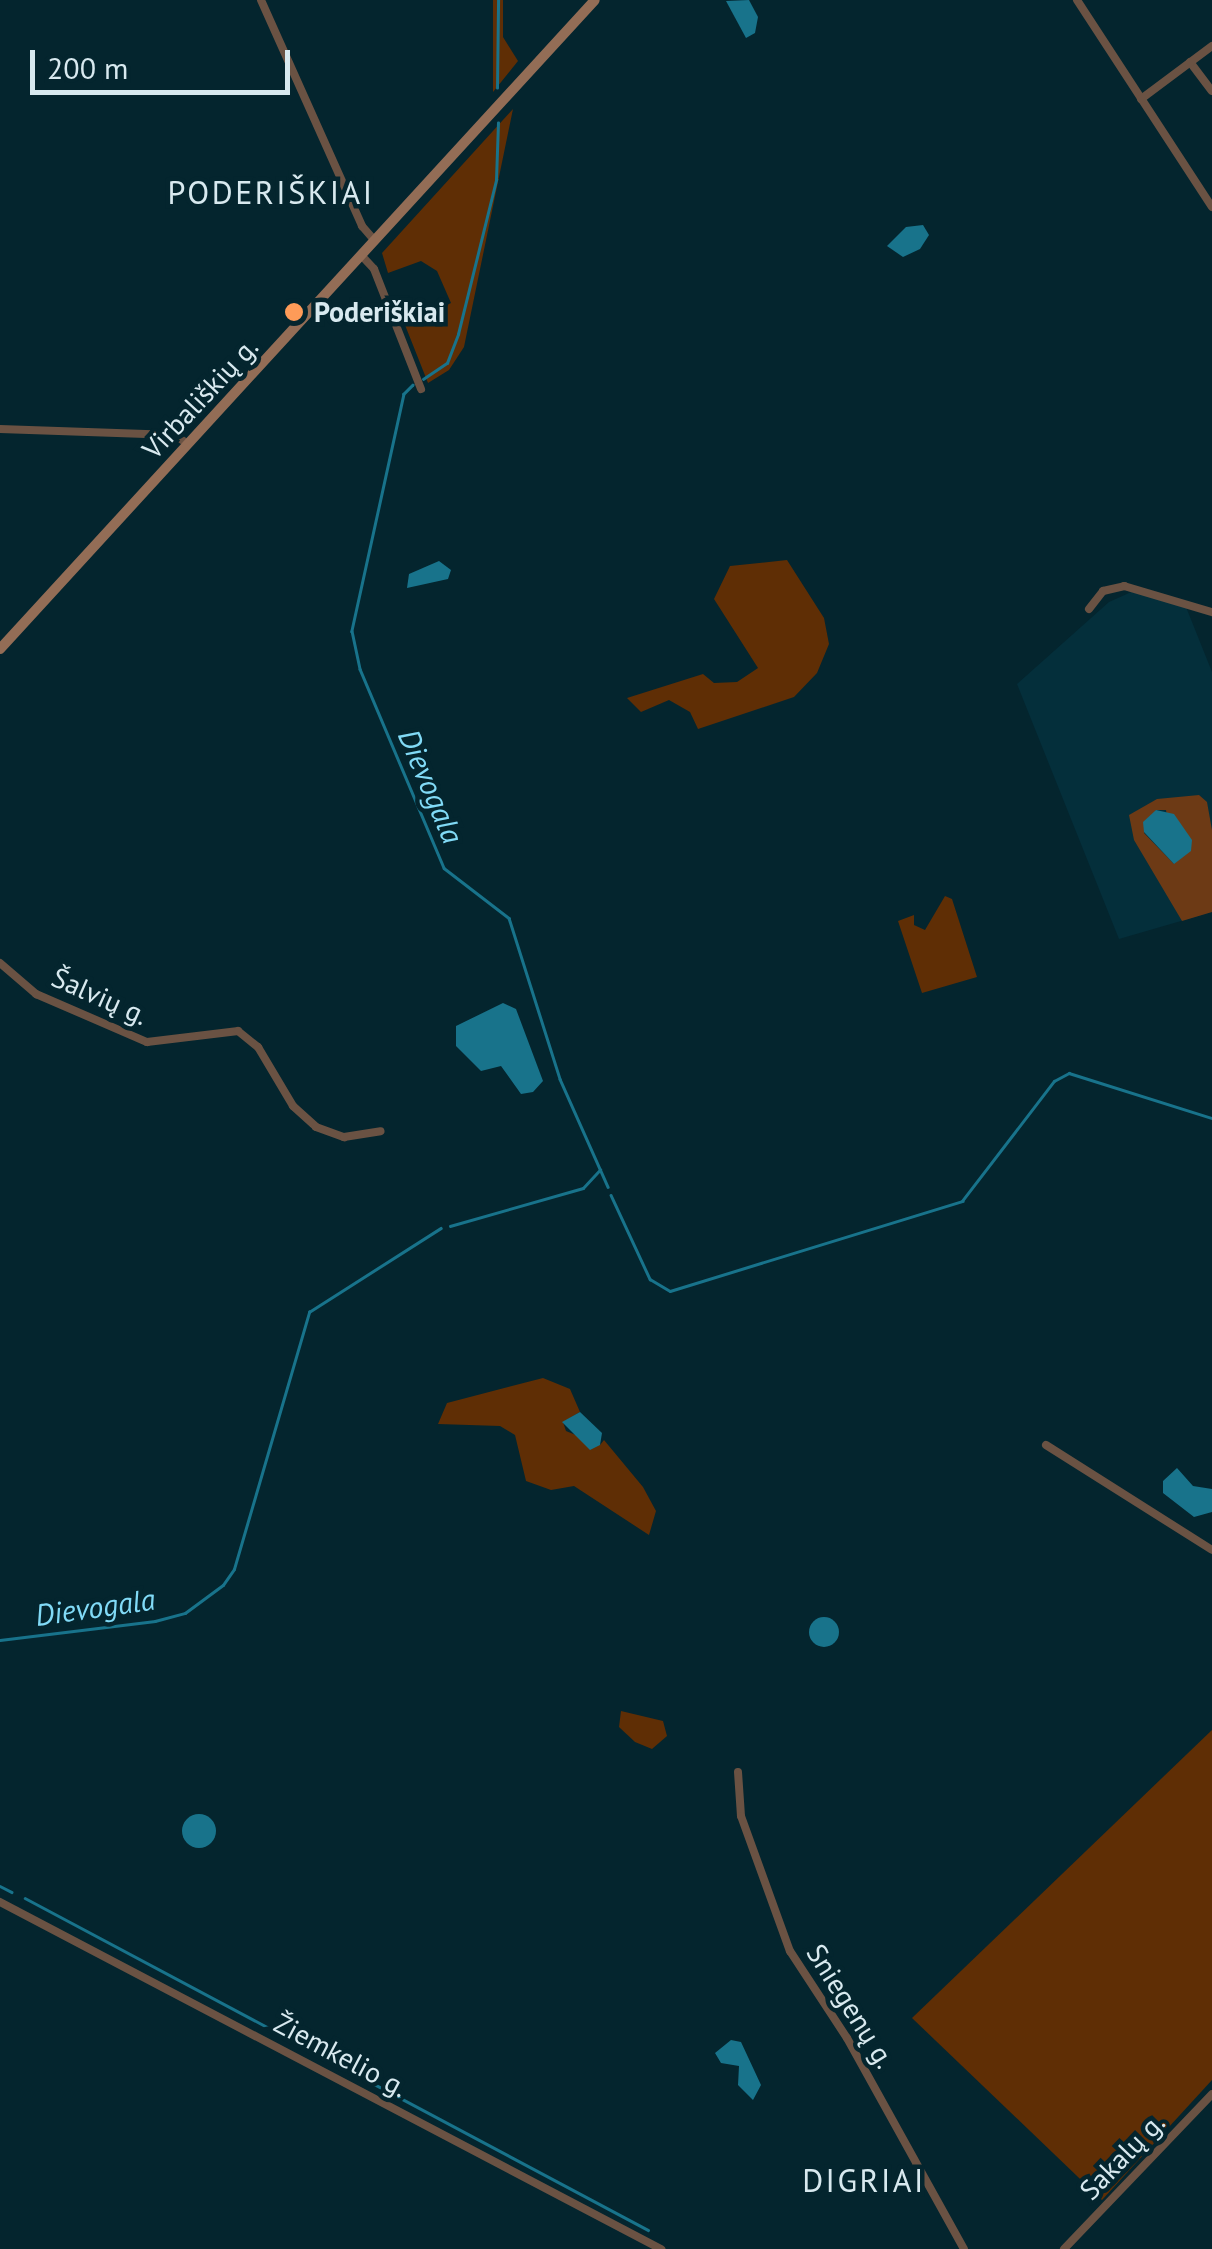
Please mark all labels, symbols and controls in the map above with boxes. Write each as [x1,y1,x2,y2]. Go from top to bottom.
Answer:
scale bar [35,30,295,92]
text: 200 m [47,48,128,87]
district label: PODERIŠKIAI [167,173,375,211]
place label: Poderiškiai [314,295,445,329]
marker: Poderiškiai [283,301,305,323]
street label: Virbališkių g. [135,330,265,466]
water label: Dievogala [391,723,471,849]
street label: Šalvių g. [47,960,153,1032]
water label: Dievogala [33,1581,157,1633]
street label: Sniegenų g. [800,1938,902,2074]
street label: Žiemkelio g. [269,2006,413,2104]
street label: Sakalų g. [1072,2106,1172,2206]
district label: DIGRIAI [802,2161,926,2199]

